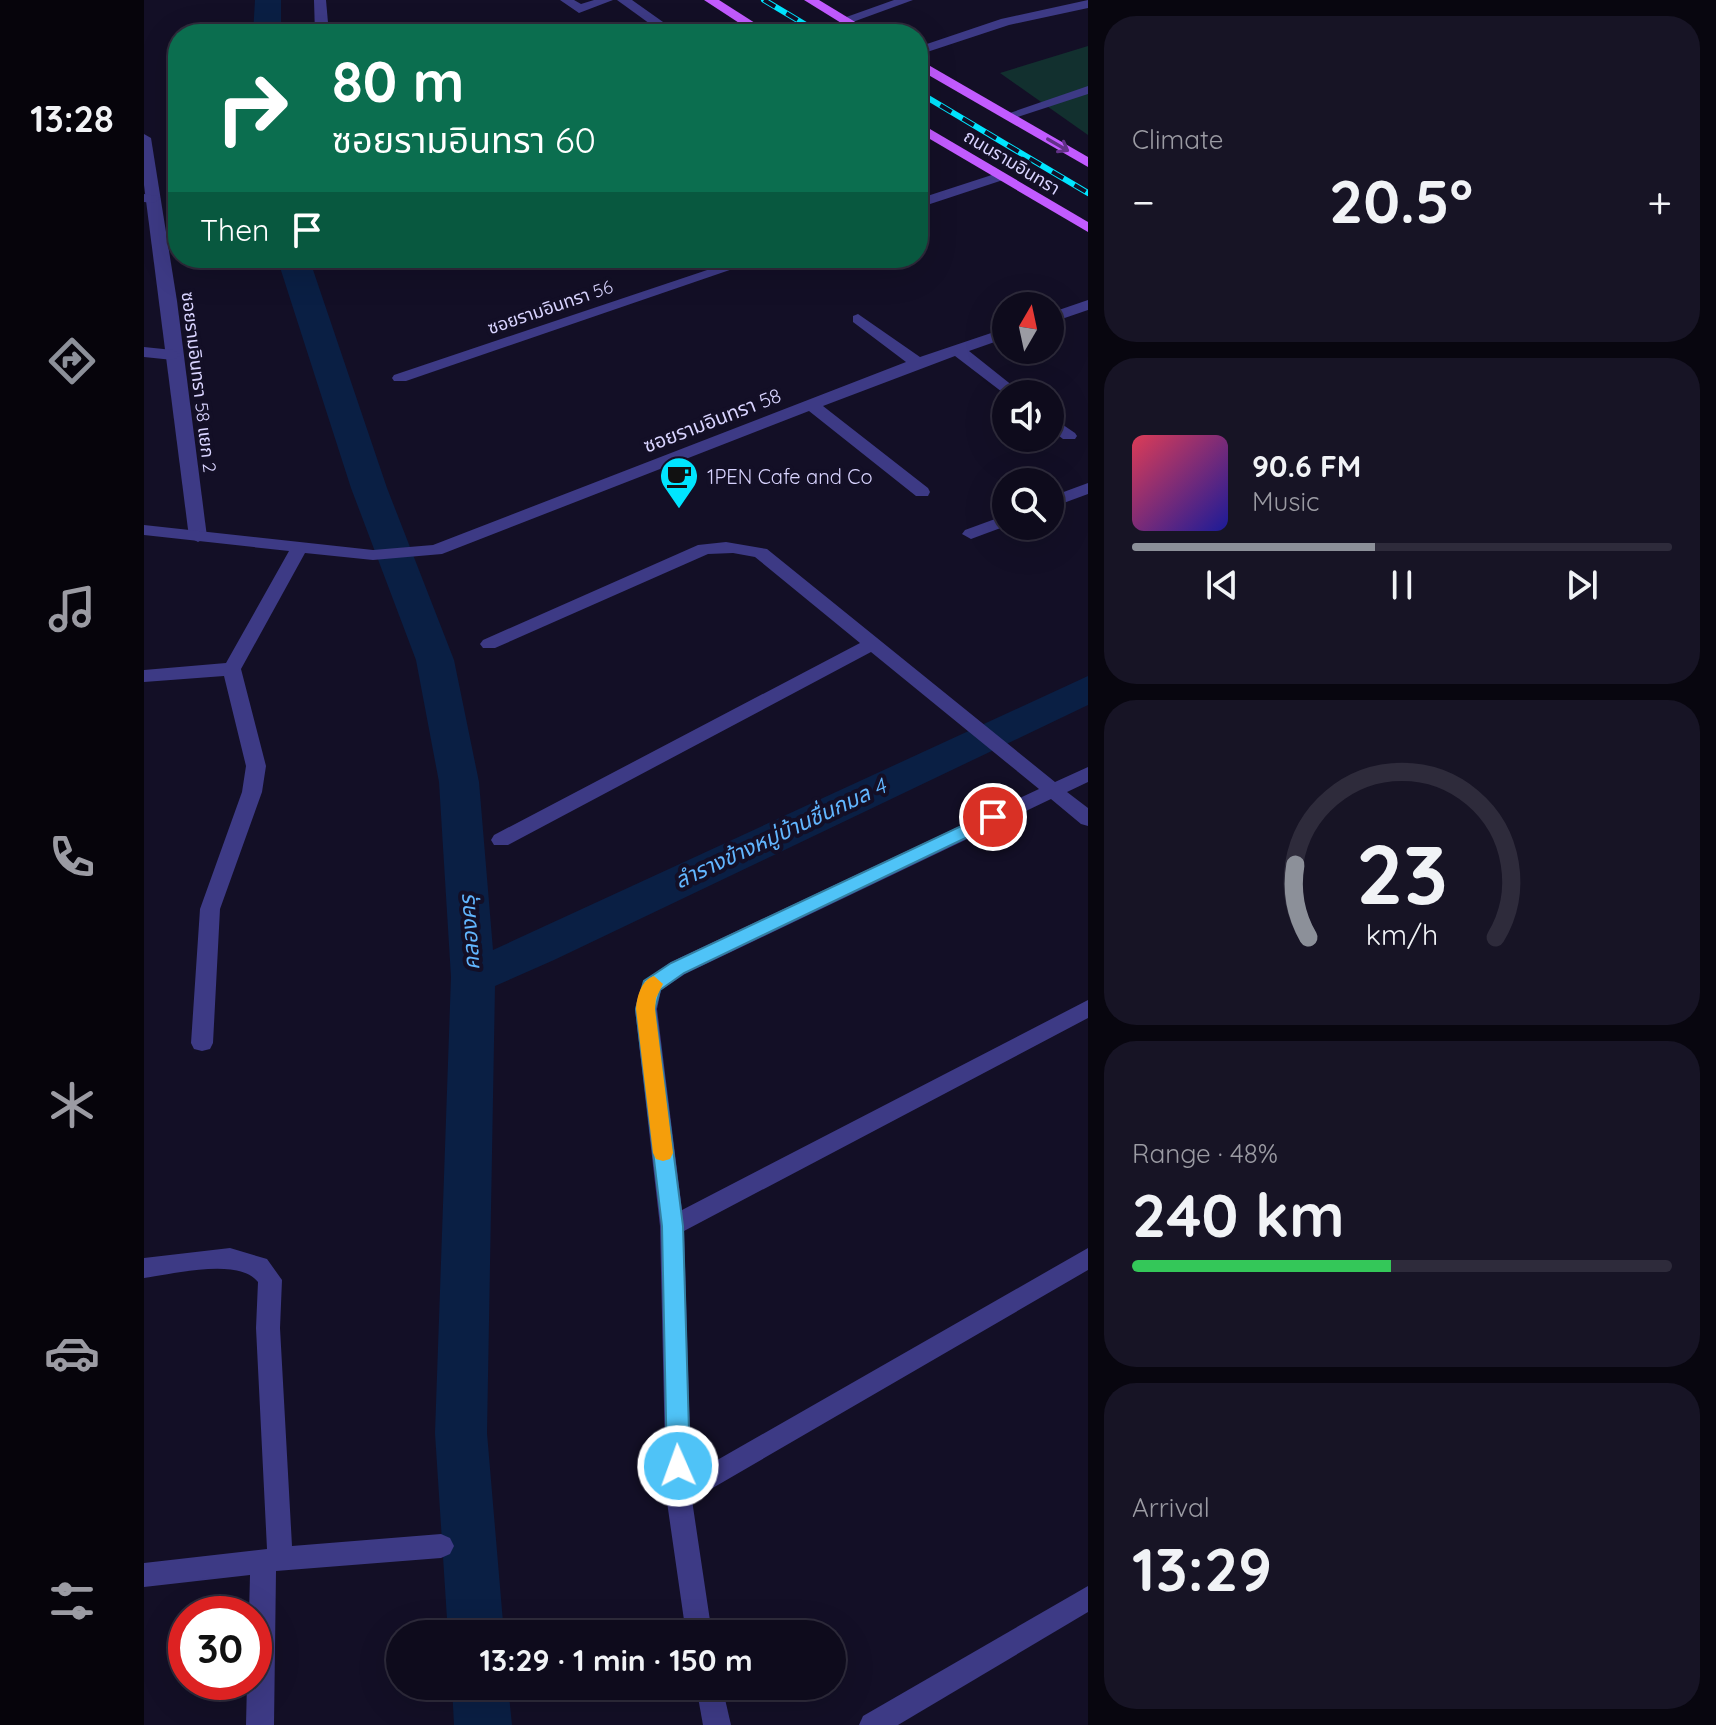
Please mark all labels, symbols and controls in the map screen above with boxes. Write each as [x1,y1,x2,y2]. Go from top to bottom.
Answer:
text: 80 m [332,46,464,116]
icon: right [200,56,304,160]
text: 13:28 [30,96,114,141]
text: ซอยรามอินทรา 60 [332,117,596,162]
text: Climate [1132,123,1223,156]
street label: ถนนรามอินทรา [960,124,1064,200]
one-way arrow [1046,138,1069,154]
text: 20.5° [1329,163,1473,238]
text: − [1132,174,1155,229]
text: + [1647,174,1672,229]
icon: arrive [285,208,329,252]
text: Then [200,211,269,249]
street label: ซอยรามอินทรา 56 [484,275,616,339]
street label: ซอยรามอินทรา 58 แยก 2 [176,290,222,474]
north arrow [992,292,1064,364]
map controls [992,292,1064,540]
icon: directions [44,333,100,389]
button: sound [992,380,1064,452]
street label: ซอยรามอินทรา 58 [640,382,784,458]
text: 90.6 FM [1252,447,1361,485]
cafe icon: 1PEN Cafe and Co [658,455,700,510]
place label: 1PEN Cafe and Co [707,464,873,489]
button: search [992,468,1064,540]
text: Music [1252,485,1320,518]
icon: previous [1200,563,1244,607]
icon: pause [1380,563,1424,607]
icon: next [1560,563,1604,607]
icon: music [44,581,100,637]
water label: ลำรางข้างหมู่บ้านชื่นกมล 4 [669,770,892,894]
pin [959,783,1027,851]
icon: arrive [971,795,1015,839]
text: 23 [1356,821,1448,925]
icon: phone [44,829,100,885]
water label: คลองครุ [452,892,486,971]
text: km/h [1366,917,1438,953]
icon: climate [44,1077,100,1133]
text: Range · 48% [1132,1137,1278,1170]
text: 240 km [1132,1177,1345,1252]
icon: car [44,1325,100,1381]
position arrow [636,1424,720,1508]
text: Arrival [1132,1491,1210,1524]
text: 13:29 [1132,1531,1272,1606]
icon: filters [44,1573,100,1629]
speed limit sign: 30 [168,1596,272,1700]
text: 13:29 · 1 min · 150 m [479,1641,753,1679]

